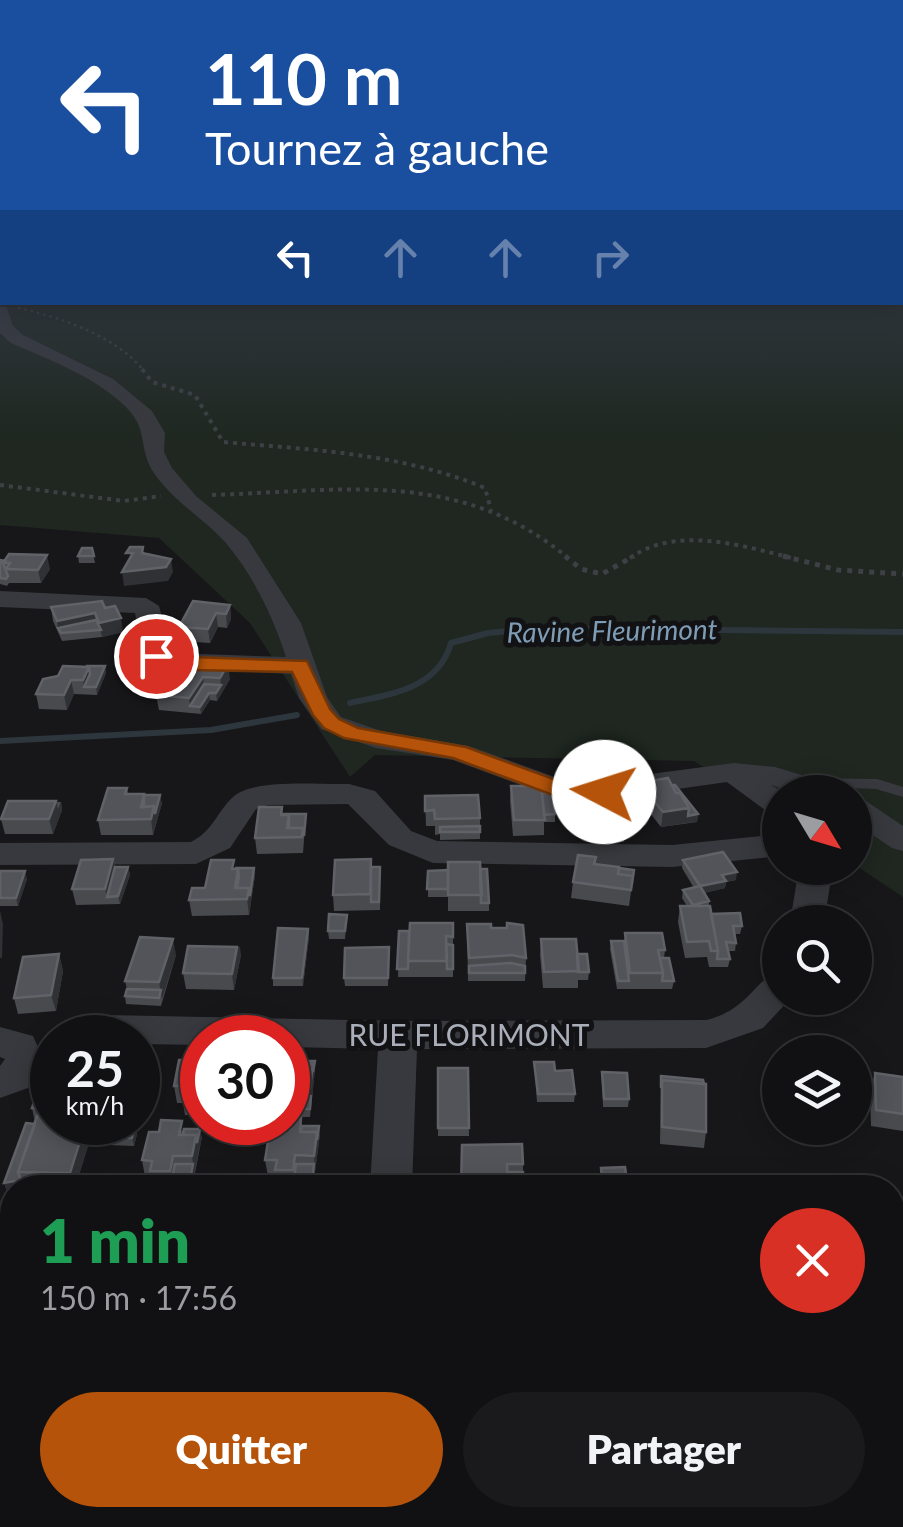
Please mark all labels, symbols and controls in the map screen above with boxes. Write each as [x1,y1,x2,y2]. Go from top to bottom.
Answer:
text: 110 m [205,36,402,120]
icon: left [40,40,170,170]
text: Tournez à gauche [205,121,549,175]
icon: left [268,230,323,285]
icon: ahead [373,230,428,285]
icon: ahead [478,230,533,285]
icon: right [583,230,638,285]
water label: Ravine Fleurimont [506,611,718,649]
pin [114,614,199,699]
icon: arrive [129,629,184,684]
position arrow [552,740,656,844]
north arrow [762,775,872,885]
map controls [762,775,872,1145]
button: search [762,905,872,1015]
speed limit sign: 30 [180,1015,310,1145]
street label: RUE FLORIMONT [349,1016,590,1052]
button: layers [762,1035,872,1145]
text: 25 [66,1038,124,1098]
text: km/h [66,1090,124,1120]
text: 1 min [40,1204,190,1276]
button: close [760,1208,865,1313]
text: 150 m · 17:56 [40,1278,237,1317]
button: Quitter [40,1392,443,1507]
button: Partager [463,1392,865,1507]

